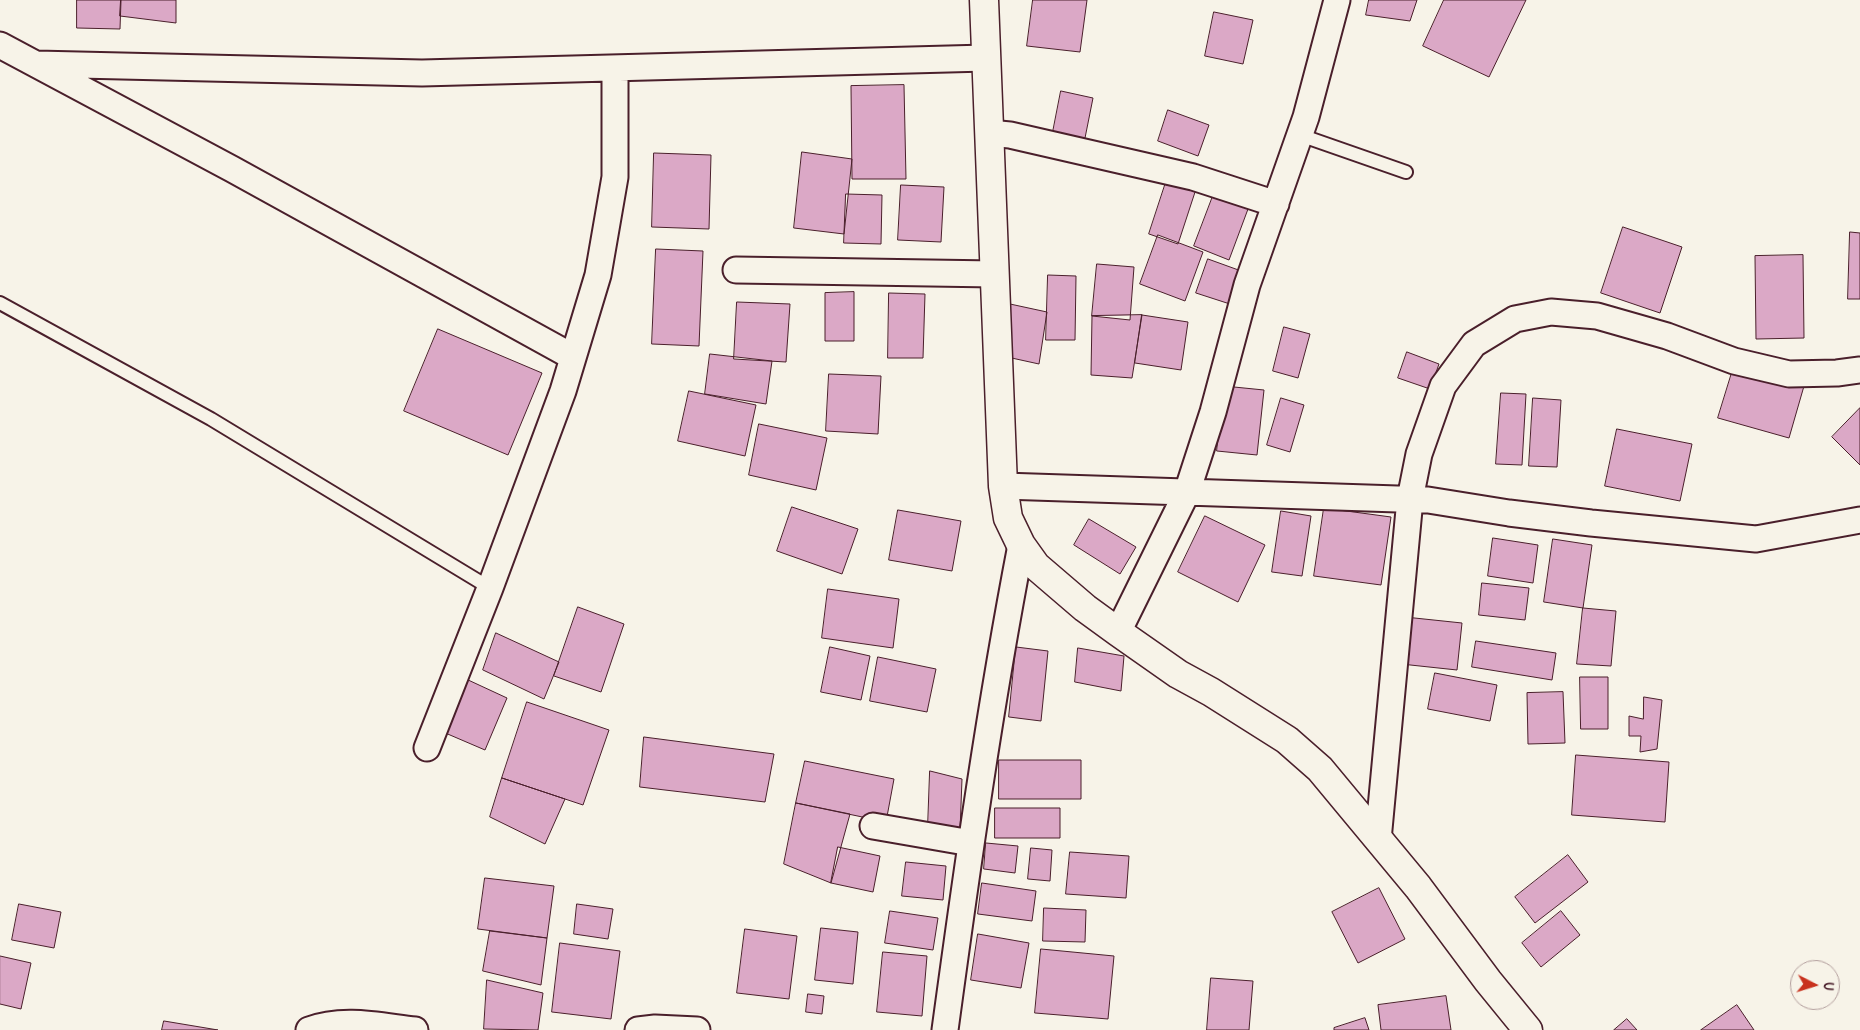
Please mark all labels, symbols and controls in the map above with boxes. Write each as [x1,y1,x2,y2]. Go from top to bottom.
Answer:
north arrow [1790,960,1840,1010]
text: U [1820,982,1839,991]

